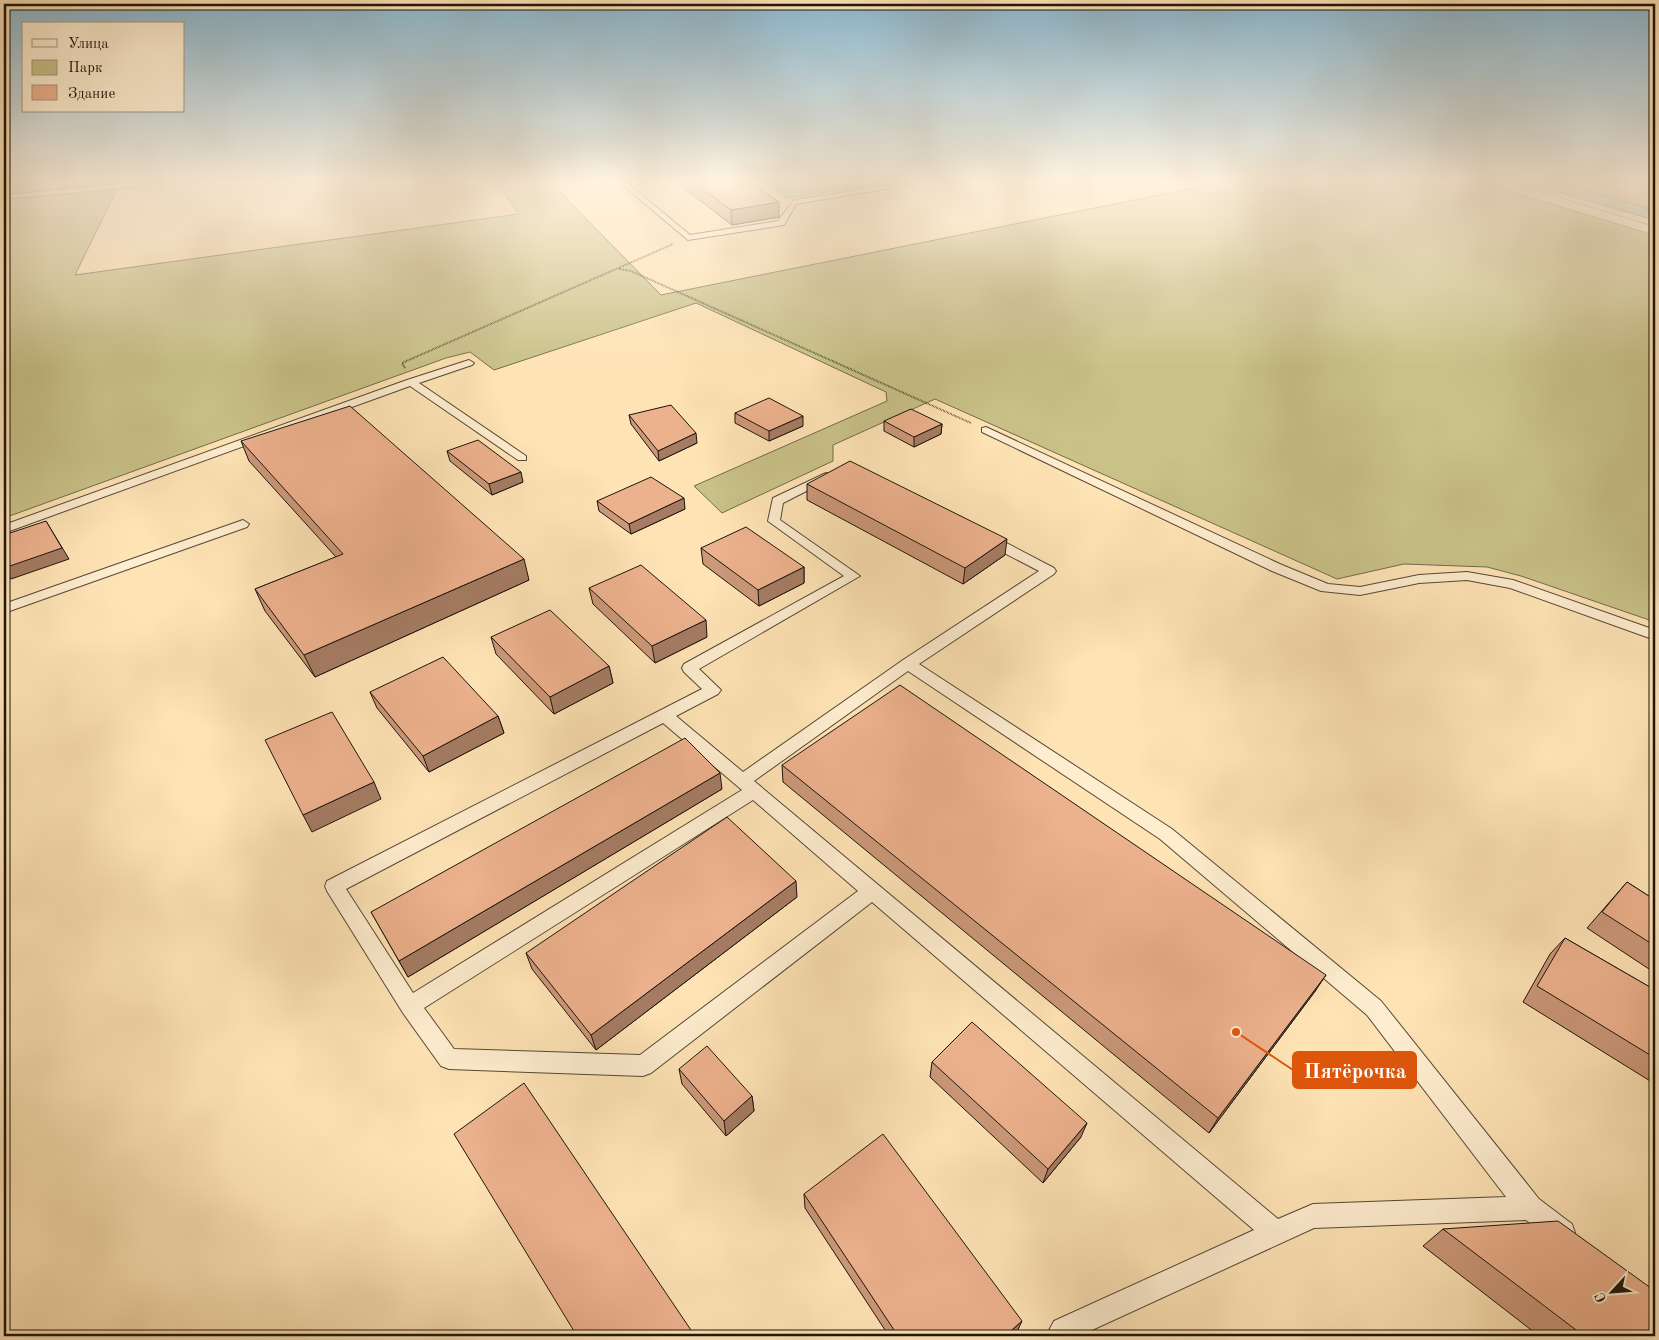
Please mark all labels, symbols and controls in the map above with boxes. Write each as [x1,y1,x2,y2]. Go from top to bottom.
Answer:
legend [22,22,185,112]
text: Улица [68,37,109,52]
text: Парк [68,61,103,76]
text: Здание [68,87,115,102]
callout: Пятёрочка [1293,1052,1416,1088]
text: Пятёрочка [1303,1062,1407,1083]
north arrow [1586,1268,1636,1318]
text: С [1593,1290,1610,1304]

